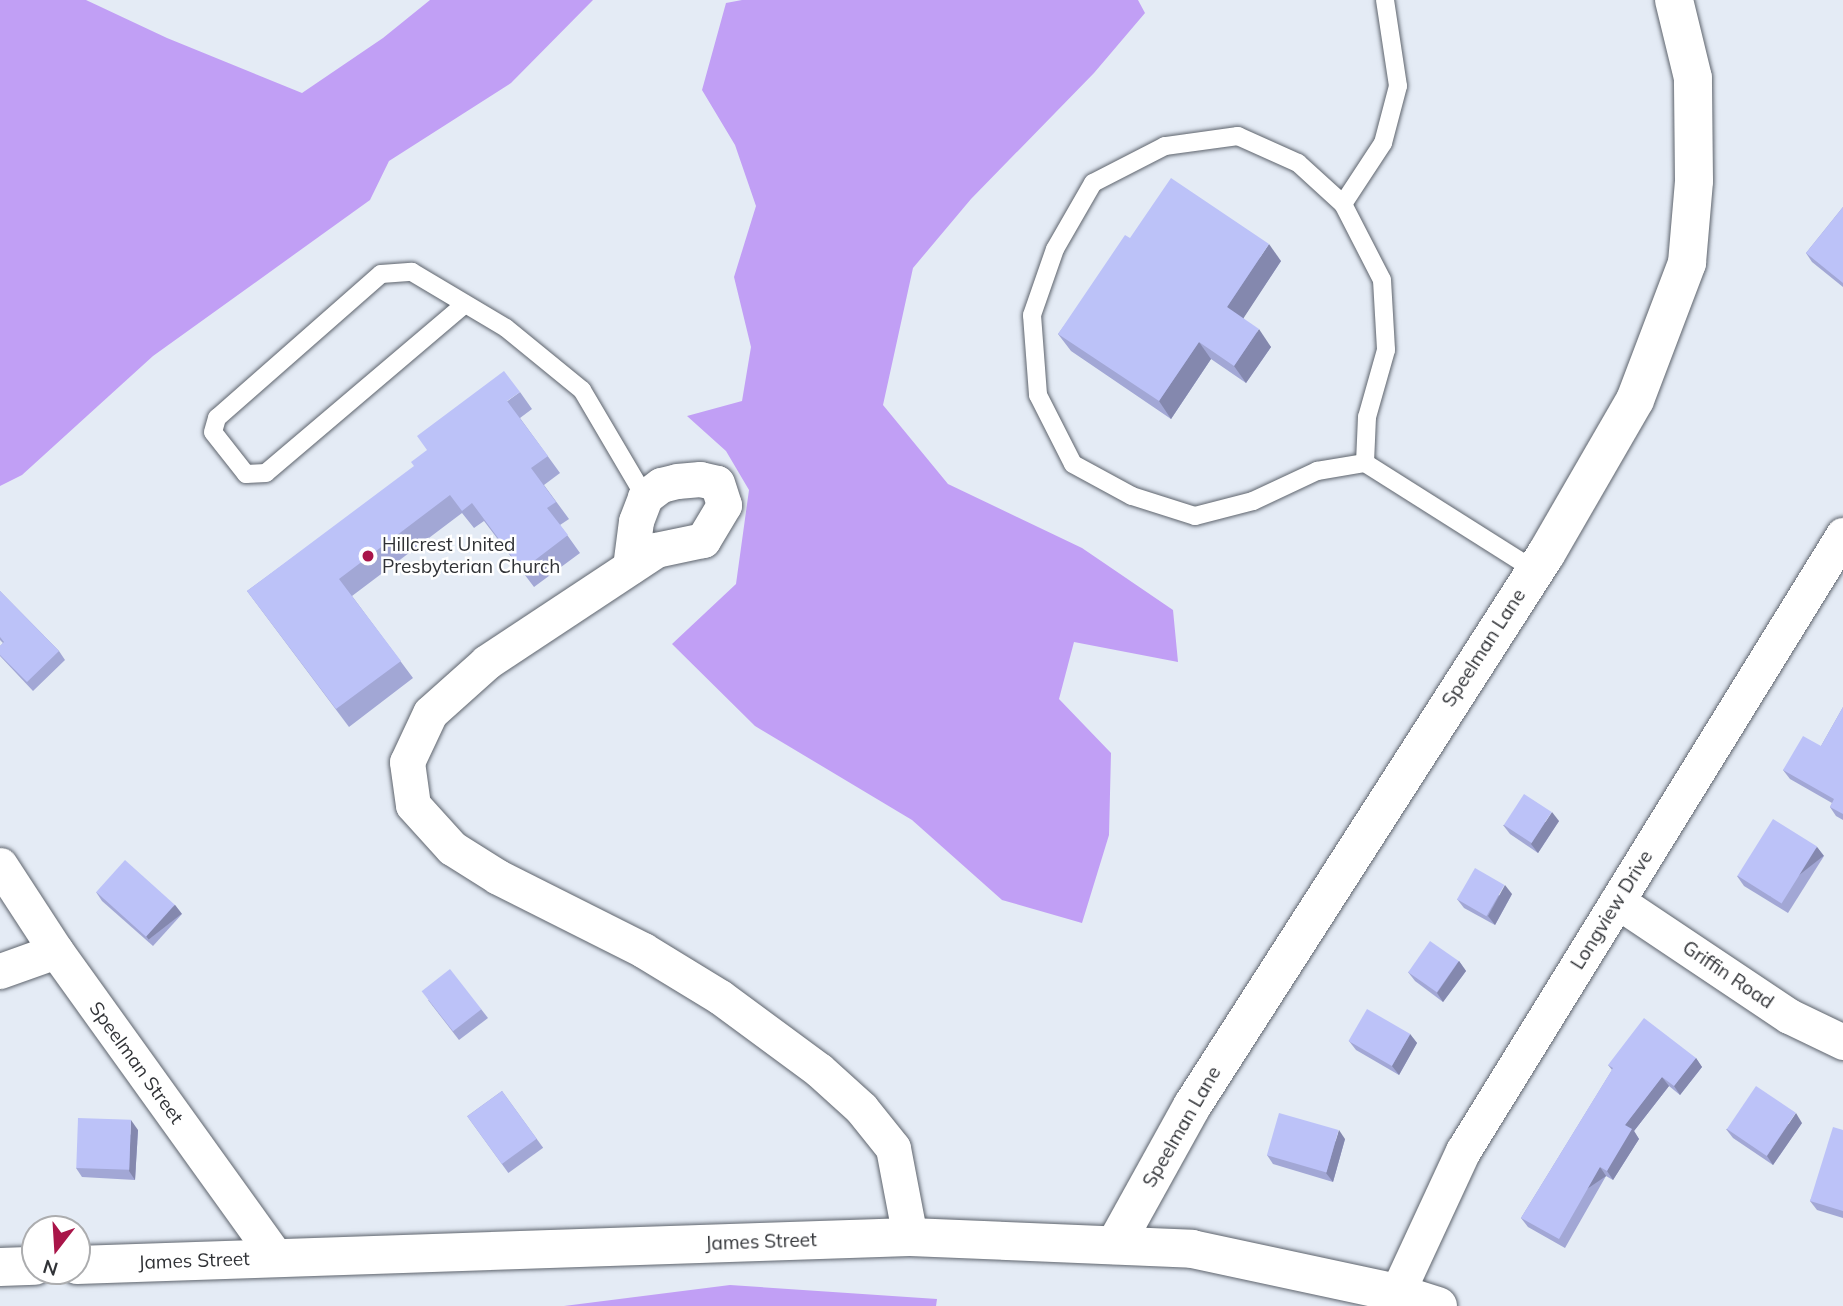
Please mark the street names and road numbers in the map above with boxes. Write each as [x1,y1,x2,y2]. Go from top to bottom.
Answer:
street label: Speelman Lane [1437,585,1531,711]
street label: Longview Drive [1566,846,1658,974]
street label: Griffin Road [1678,936,1778,1014]
street label: Speelman Street [84,998,188,1128]
street label: Speelman Lane [1138,1062,1226,1192]
street label: James Street [705,1229,817,1255]
street label: James Street [138,1248,250,1274]

